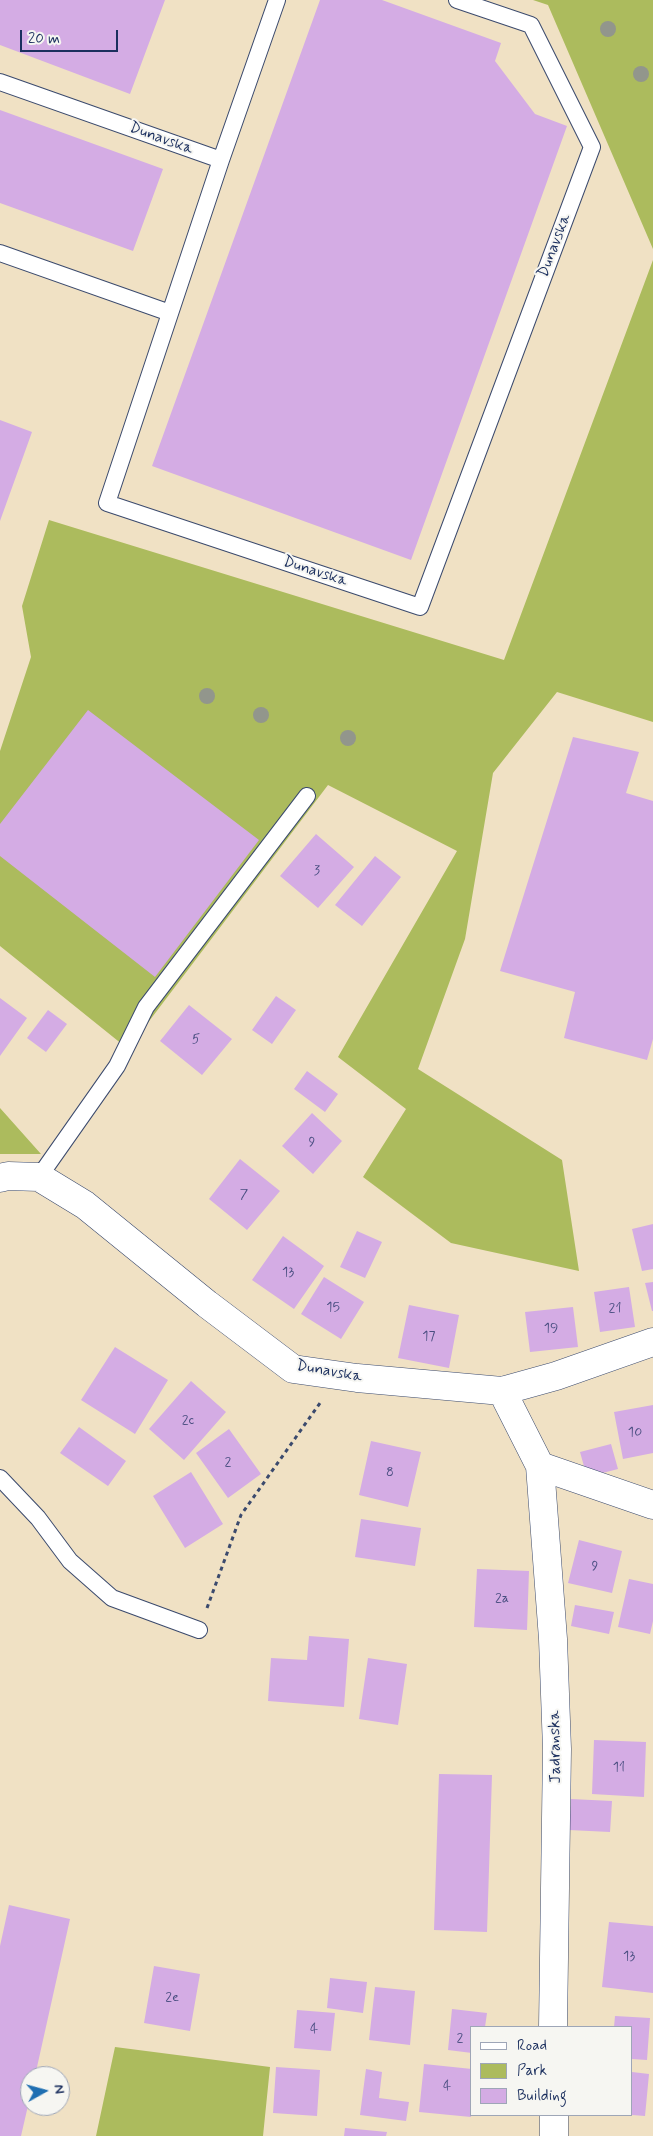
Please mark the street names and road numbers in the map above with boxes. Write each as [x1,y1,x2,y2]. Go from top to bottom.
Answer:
street label: Dunavska [126,119,196,159]
street label: Dunavska [534,212,576,280]
street label: Dunavska [280,553,350,591]
street label: Dunavska [295,1357,363,1387]
street label: Jadranska [546,1710,566,1784]

